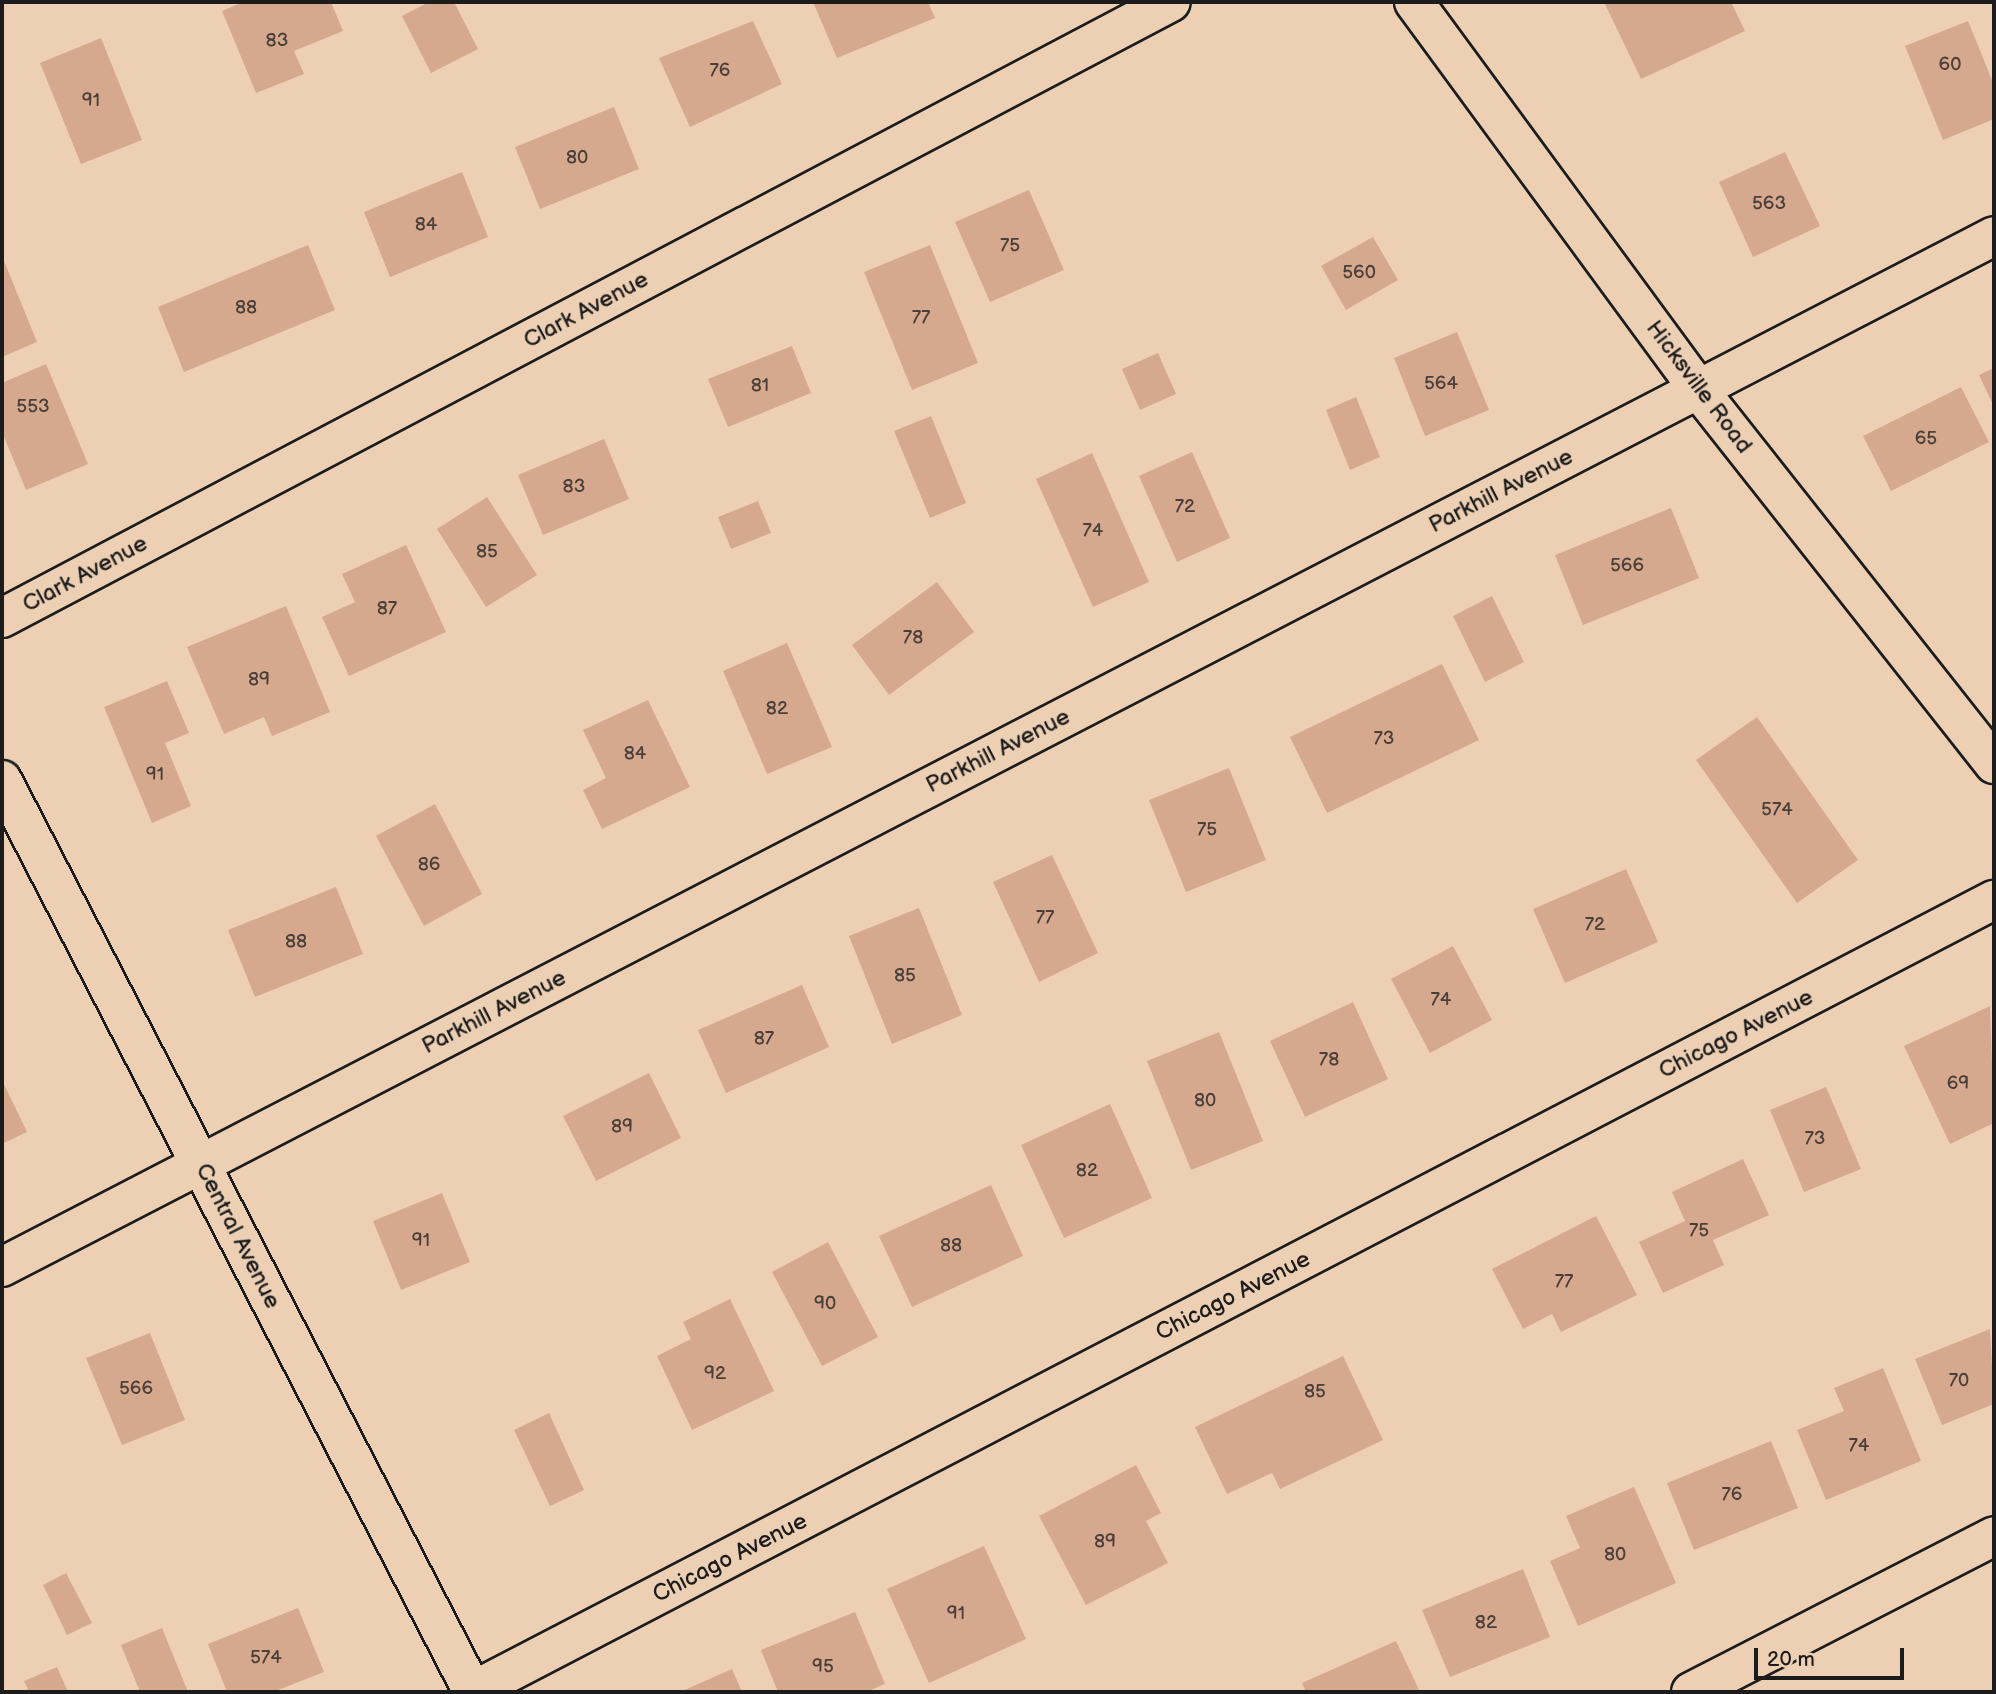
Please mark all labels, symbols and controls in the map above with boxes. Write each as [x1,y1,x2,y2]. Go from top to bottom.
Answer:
house number: 83 [266,30,288,52]
house number: 60 [1939,54,1961,76]
house number: 76 [710,60,730,82]
house number: 91 [82,90,100,112]
house number: 80 [566,147,588,169]
house number: 563 [1752,193,1786,215]
house number: 84 [415,214,437,236]
house number: 75 [1000,235,1020,257]
house number: 560 [1342,262,1376,284]
street label: Clark Avenue [519,266,653,354]
house number: 88 [235,297,257,319]
house number: 77 [912,307,930,329]
street label: Hicksville Road [1640,315,1758,459]
house number: 564 [1424,373,1458,395]
house number: 81 [751,375,769,397]
house number: 553 [16,396,50,418]
house number: 65 [1915,428,1937,450]
street label: Parkhill Avenue [1424,443,1578,539]
house number: 83 [563,476,585,498]
house number: 72 [1175,496,1195,518]
house number: 74 [1083,520,1103,542]
street label: Clark Avenue [18,530,152,618]
house number: 85 [476,541,498,563]
house number: 566 [1610,555,1644,577]
house number: 87 [377,598,397,620]
house number: 78 [903,627,923,649]
house number: 89 [248,669,270,691]
house number: 82 [766,698,788,720]
street label: Parkhill Avenue [921,703,1075,799]
house number: 73 [1373,728,1395,750]
house number: 84 [624,743,646,765]
house number: 91 [146,764,164,786]
house number: 574 [1761,799,1793,821]
house number: 75 [1197,819,1217,841]
house number: 86 [418,854,440,876]
house number: 77 [1036,907,1054,929]
house number: 72 [1585,914,1605,936]
house number: 88 [285,931,307,953]
street label: Parkhill Avenue [417,964,571,1060]
house number: 85 [894,965,916,987]
street label: Chicago Avenue [1654,983,1818,1085]
house number: 74 [1431,989,1451,1011]
house number: 87 [754,1028,774,1050]
house number: 78 [1319,1049,1339,1071]
house number: 69 [1947,1073,1969,1095]
house number: 80 [1194,1090,1216,1112]
house number: 89 [611,1116,633,1138]
house number: 73 [1804,1128,1826,1150]
street label: Central Avenue [190,1159,286,1313]
house number: 82 [1076,1160,1098,1182]
house number: 75 [1689,1220,1709,1242]
house number: 91 [412,1230,430,1252]
house number: 88 [940,1235,962,1257]
street label: Chicago Avenue [1151,1245,1315,1347]
house number: 77 [1555,1271,1573,1293]
house number: 90 [814,1293,836,1315]
house number: 92 [704,1363,726,1385]
house number: 70 [1949,1370,1969,1392]
house number: 566 [119,1378,153,1400]
house number: 85 [1304,1381,1326,1403]
house number: 74 [1849,1435,1869,1457]
house number: 76 [1722,1484,1742,1506]
street label: Chicago Avenue [648,1507,812,1609]
house number: 89 [1094,1531,1116,1553]
house number: 80 [1604,1544,1626,1566]
house number: 91 [947,1603,965,1625]
house number: 82 [1475,1612,1497,1634]
scale bar [1758,1634,1909,1678]
house number: 574 [250,1647,282,1669]
text: 20 m [1767,1647,1815,1672]
house number: 95 [812,1656,834,1678]

